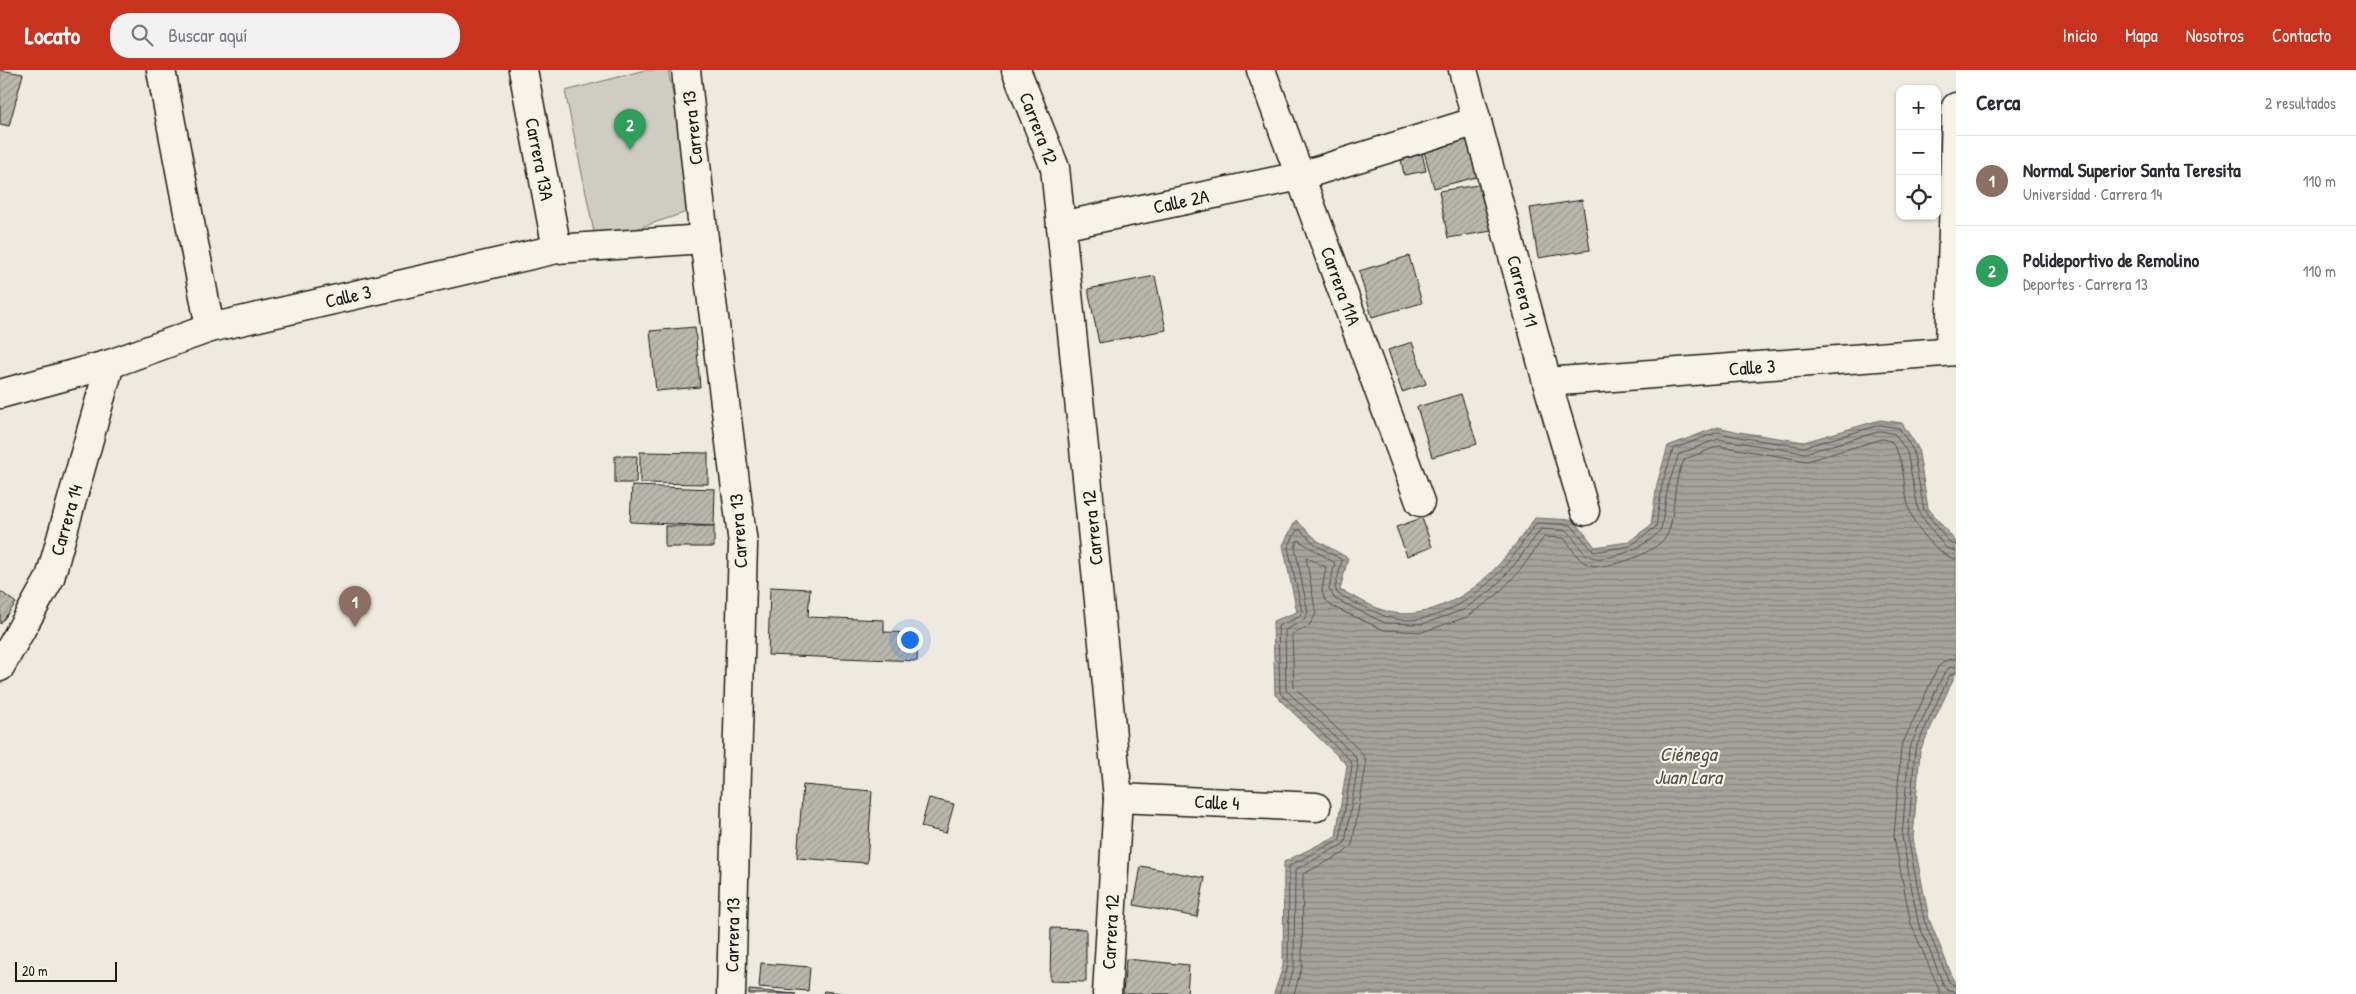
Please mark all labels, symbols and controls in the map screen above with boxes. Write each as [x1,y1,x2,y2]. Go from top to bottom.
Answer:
search box [110,13,460,58]
text: Locato [25,19,80,51]
icon: search [128,21,156,49]
text: Buscar aquí [168,22,247,48]
text: Inicio [2063,23,2097,48]
text: Mapa [2125,23,2158,48]
text: Nosotros [2186,23,2244,48]
text: Contacto [2272,23,2331,48]
map controls [1896,85,1941,220]
button: + [1896,85,1941,130]
street label: Carrera 12 [1013,88,1065,168]
text: Cerca [1976,88,2020,117]
street label: Carrera 13 [675,90,709,166]
text: 2 resultados [2265,92,2336,114]
pin: 2 [614,109,646,150]
street label: Carrera 13A [519,115,561,203]
button: − [1896,130,1941,175]
text: Normal Superior Santa Teresita [2023,157,2241,183]
text: 1 [1989,170,1995,192]
text: 110 m [2303,170,2336,192]
button: locate [1896,175,1941,220]
street label: Calle 2A [1151,182,1211,220]
text: Universidad · Carrera 14 [2023,183,2162,205]
street label: Carrera 11A [1315,243,1367,329]
text: Polideportivo de Remolino [2023,247,2199,273]
street label: Carrera 11 [1501,252,1545,330]
text: 2 [1988,260,1996,282]
text: 110 m [2303,260,2336,282]
text: Deportes · Carrera 13 [2023,273,2148,295]
street label: Calle 3 [322,278,374,314]
street label: Calle 3 [1728,352,1776,382]
street label: Carrera 14 [43,481,89,559]
street label: Carrera 12 [1075,489,1109,567]
street label: Carrera 13 [722,493,754,569]
pin: 1 [339,586,371,627]
your location [897,627,923,653]
water label: Ciénega Juan Lara [1654,740,1724,790]
street label: Calle 4 [1194,788,1240,816]
street label: Carrera 12 [1095,894,1125,970]
street label: Carrera 13 [718,897,746,973]
scale bar [15,959,118,982]
text: 20 m [22,961,48,980]

